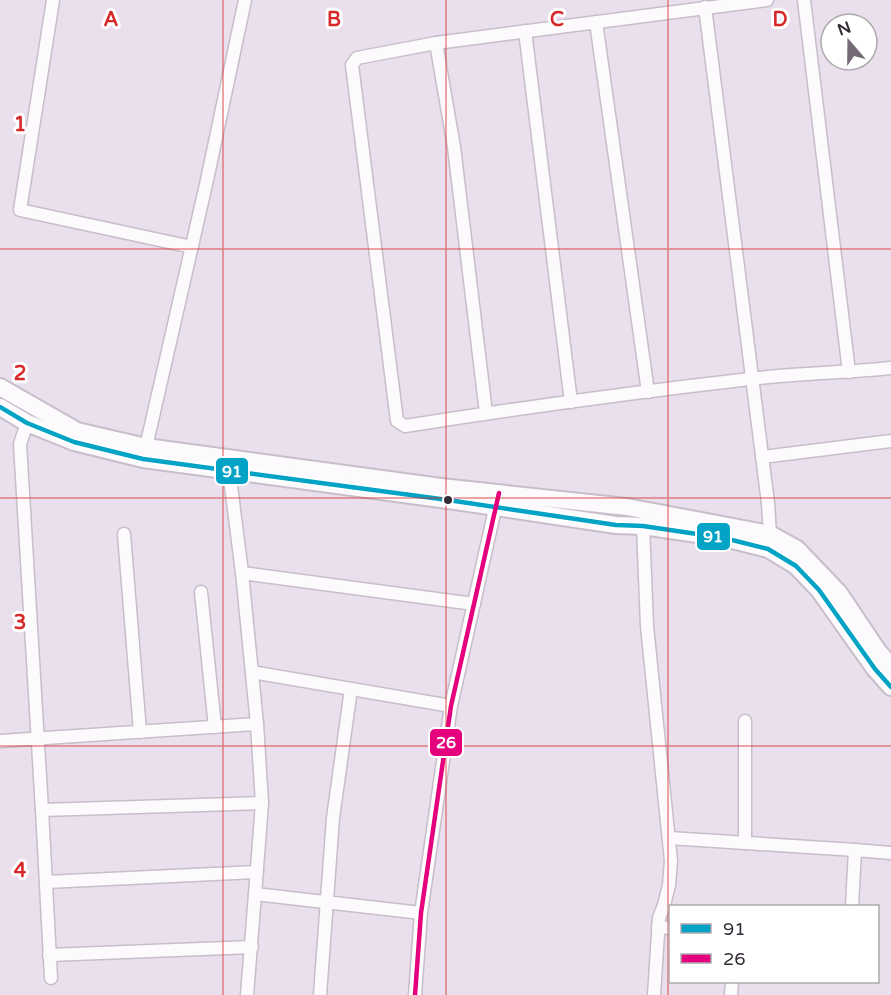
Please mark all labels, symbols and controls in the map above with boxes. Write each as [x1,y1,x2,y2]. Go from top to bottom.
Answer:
text: A [104,8,119,32]
text: B [327,8,341,32]
text: C [550,8,564,32]
text: D [772,8,788,32]
north arrow [819,12,879,72]
text: N [835,17,854,40]
text: 1 [14,113,26,137]
text: 2 [14,362,26,386]
line badge: 91 [215,457,249,485]
text: 91 [222,462,242,482]
unlabelled marker [442,494,454,506]
line badge: 91 [696,522,731,551]
text: 91 [703,527,723,547]
text: 3 [14,611,26,635]
line badge: 26 [429,728,463,757]
text: 26 [436,733,456,753]
text: 4 [14,859,27,883]
legend [669,905,879,983]
text: 91 [723,918,746,940]
text: 26 [723,948,746,970]

